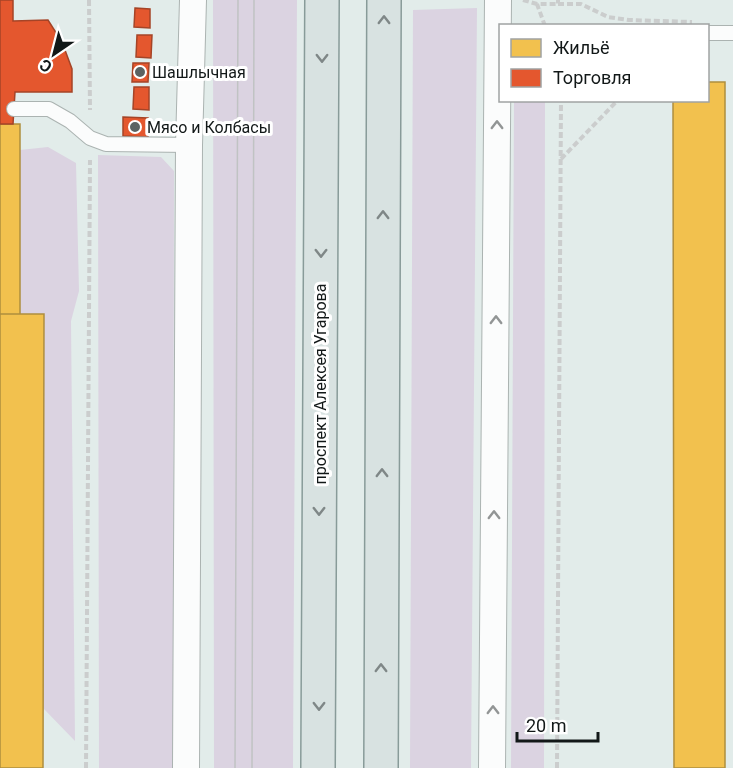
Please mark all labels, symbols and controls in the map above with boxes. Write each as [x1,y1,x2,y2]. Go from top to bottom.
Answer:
one-way arrow [378,15,390,24]
north arrow [24,24,84,84]
legend [499,24,709,102]
text: Жильё [553,37,609,58]
one-way arrow [316,54,328,63]
text: С [36,55,55,77]
place label: Шашлычная [152,63,246,82]
marker: Шашлычная [133,65,147,79]
text: Торговля [553,67,631,88]
place label: Мясо и Колбасы [147,118,271,137]
marker: Мясо и Колбасы [128,120,142,134]
one-way arrow [491,120,503,129]
one-way arrow [377,210,389,219]
one-way arrow [315,249,327,258]
street label: проспект Алексея Угарова [311,284,330,484]
one-way arrow [490,315,502,324]
one-way arrow [376,468,388,477]
one-way arrow [313,507,325,516]
one-way arrow [488,510,500,519]
one-way arrow [375,663,388,672]
one-way arrow [312,702,325,711]
one-way arrow [487,705,499,714]
scale bar [517,705,598,743]
text: 20 m [526,715,566,736]

